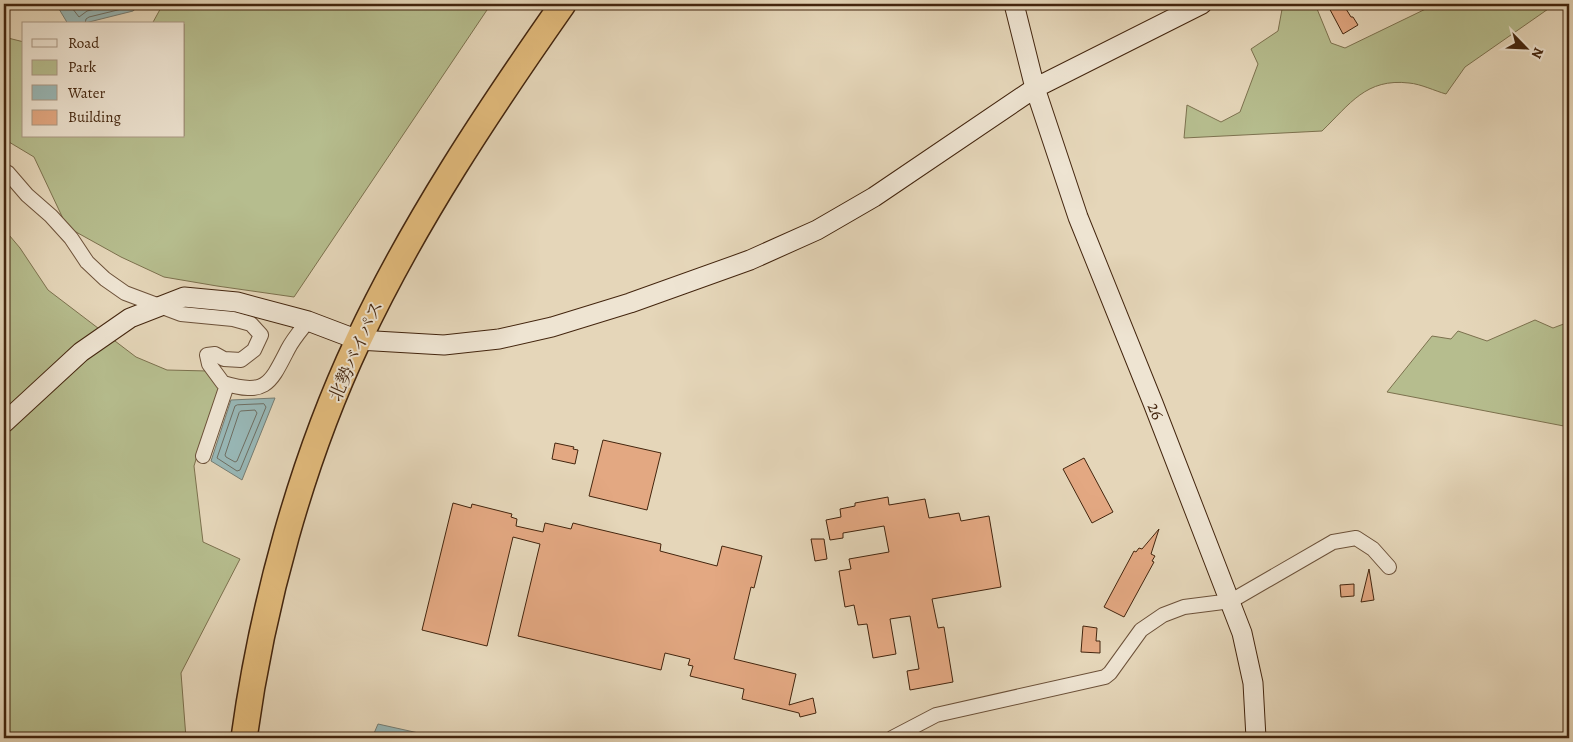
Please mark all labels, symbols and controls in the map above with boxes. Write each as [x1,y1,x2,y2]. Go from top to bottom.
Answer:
legend [22,22,185,138]
north arrow [1500,22,1550,72]
text: Road [68,33,100,53]
text: N [1527,45,1548,62]
text: Park [68,57,97,77]
text: Water [67,83,105,103]
text: Building [68,107,121,127]
street label: 北勢バイパス [323,297,389,405]
street label: 26 [1142,399,1170,423]

